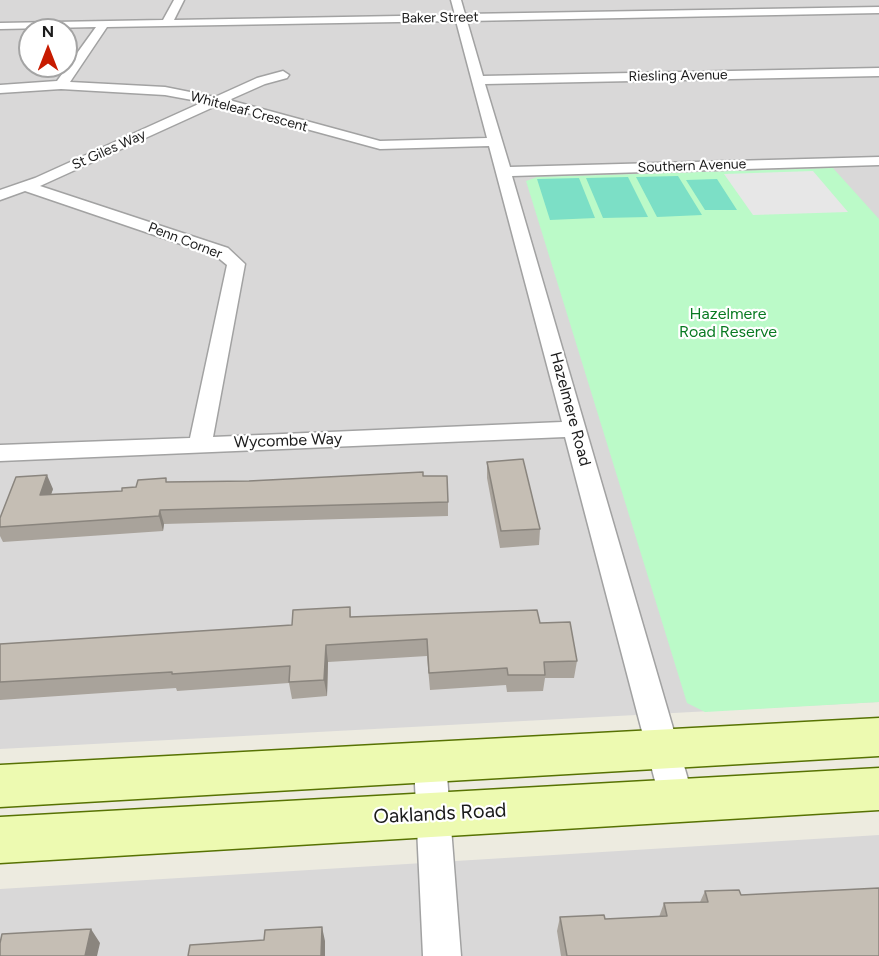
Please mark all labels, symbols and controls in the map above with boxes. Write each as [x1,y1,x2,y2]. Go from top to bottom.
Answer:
street label: Baker Street [401,9,479,27]
north arrow [18,18,78,78]
text: N [42,22,54,41]
street label: Riesling Avenue [628,67,728,85]
street label: Whiteleaf Crescent [188,88,310,136]
street label: St Giles Way [69,126,149,174]
street label: Southern Avenue [637,156,747,176]
street label: Penn Corner [146,219,224,263]
park label: Hazelmere Road Reserve [679,304,777,342]
street label: Hazelmere Road [546,350,594,468]
street label: Wycombe Way [234,430,342,452]
street label: Oaklands Road [373,799,507,829]

